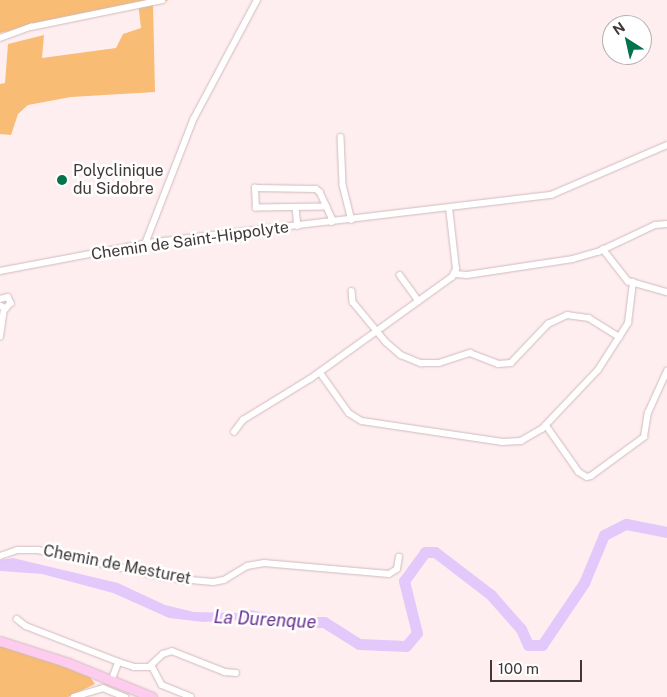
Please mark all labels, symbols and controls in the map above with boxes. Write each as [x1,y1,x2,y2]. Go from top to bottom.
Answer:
north arrow [602,15,652,65]
text: N [610,19,628,38]
place label: Polyclinique du Sidobre [73,161,164,199]
marker: Polyclinique du Sidobre [55,173,69,187]
street label: Chemin de Saint-Hippolyte [90,218,290,264]
street label: Chemin de Mesturet [41,541,193,589]
water label: La Durenque [213,607,317,633]
scale bar [492,650,584,682]
text: 100 m [498,660,539,677]

